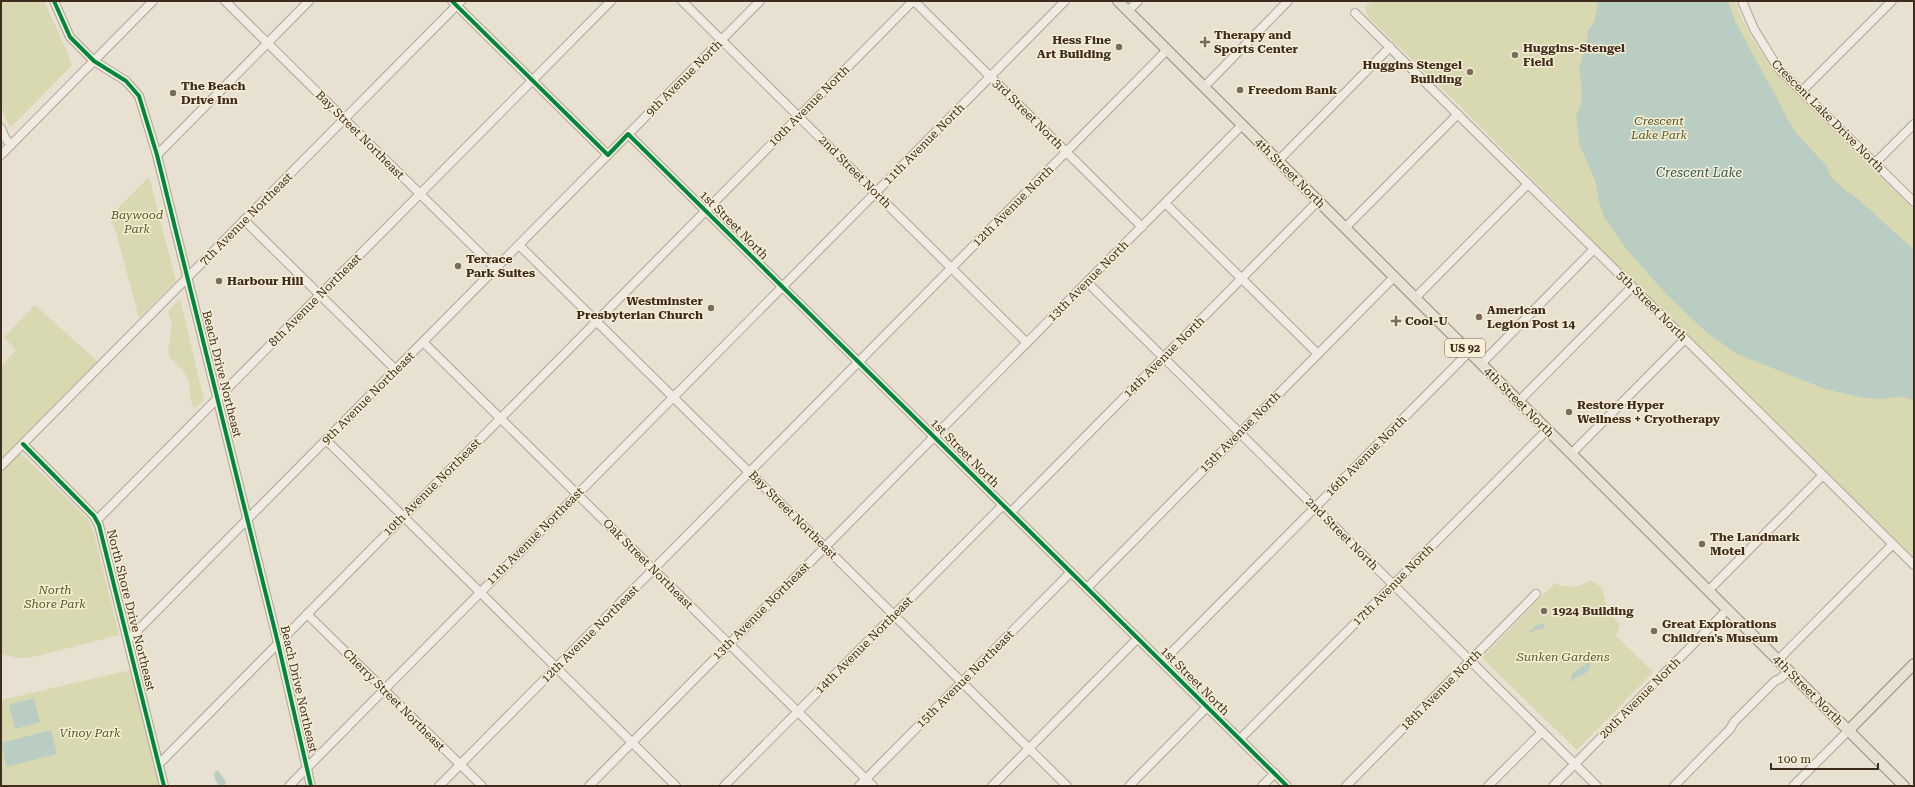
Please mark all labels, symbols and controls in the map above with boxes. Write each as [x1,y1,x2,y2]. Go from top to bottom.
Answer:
place label: Therapy and Sports Center [1214,28,1299,56]
place label: Hess Fine Art Building [1037,33,1112,61]
marker: Therapy and Sports Center [1199,36,1211,48]
street label: 9th Avenue North [643,37,725,119]
place label: Huggins-Stengel Field [1523,41,1625,69]
marker: Hess Fine Art Building [1114,42,1124,52]
marker: Huggins-Stengel Field [1510,50,1520,60]
street label: Crescent Lake Drive North [1769,57,1887,175]
place label: Huggins Stengel Building [1362,58,1463,86]
street label: 10th Avenue North [766,62,853,149]
marker: Huggins Stengel Building [1465,67,1475,77]
street label: 3rd Street North [990,76,1066,152]
place label: The Beach Drive Inn [181,79,245,107]
place label: Freedom Bank [1248,83,1338,97]
marker: Freedom Bank [1235,85,1245,95]
marker: The Beach Drive Inn [168,88,178,98]
street label: Bay Street Northeast [313,88,407,182]
street label: 11th Avenue North [881,100,968,187]
park label: Crescent Lake Park [1630,114,1688,142]
street label: 2nd Street North [816,133,894,211]
street label: 4th Street North [1252,135,1328,211]
street label: 12th Avenue North [970,162,1057,249]
water label: Crescent Lake [1656,165,1742,180]
street label: 7th Avenue Northeast [197,169,296,268]
street label: 1st Street North [697,188,771,262]
park label: Baywood Park [110,208,164,236]
street label: 13th Avenue North [1045,237,1132,324]
street label: 8th Avenue Northeast [266,250,365,349]
place label: Terrace Park Suites [466,252,535,280]
marker: Terrace Park Suites [453,261,463,271]
street label: 5th Street North [1614,268,1690,344]
place label: Harbour Hill [227,274,303,288]
marker: Harbour Hill [214,276,224,286]
place label: Westminster Presbyterian Church [577,294,704,322]
marker: Westminster Presbyterian Church [706,303,716,313]
place label: American Legion Post 14 [1487,303,1575,331]
street label: Beach Drive Northeast [199,309,245,439]
marker: American Legion Post 14 [1474,312,1484,322]
street label: 14th Avenue North [1121,313,1208,400]
place label: Cool-U [1405,314,1448,328]
marker: Cool-U [1390,315,1402,327]
road number: US 92 [1445,339,1485,357]
street label: 9th Avenue Northeast [319,348,418,447]
street label: 4th Street North [1481,364,1557,440]
street label: 15th Avenue North [1197,388,1284,475]
place label: Restore Hyper Wellness + Cryotherapy [1577,398,1721,426]
marker: Restore Hyper Wellness + Cryotherapy [1564,407,1574,417]
street label: 16th Avenue North [1323,412,1410,499]
street label: 1st Street North [928,416,1002,490]
street label: 10th Avenue Northeast [380,435,484,539]
street label: Bay Street Northeast [746,468,840,562]
street label: 11th Avenue Northeast [483,484,587,588]
street label: 2nd Street North [1303,495,1381,573]
street label: Oak Street Northeast [600,516,696,612]
street label: North Shore Drive Northeast [104,528,158,693]
place label: The Landmark Motel [1710,530,1801,558]
marker: The Landmark Motel [1697,539,1707,549]
street label: 17th Avenue North [1350,541,1437,628]
street label: 13th Avenue Northeast [709,559,813,663]
street label: 12th Avenue Northeast [538,582,642,686]
park label: North Shore Park [23,583,86,611]
street label: 14th Avenue Northeast [812,593,916,697]
place label: 1924 Building [1552,604,1634,618]
marker: 1924 Building [1539,606,1549,616]
place label: Great Explorations Children's Museum [1662,617,1779,645]
street label: Beach Drive Northeast [278,624,321,755]
marker: Great Explorations Children's Museum [1649,626,1659,636]
street label: 15th Avenue Northeast [913,627,1017,731]
street label: 1st Street North [1158,644,1232,718]
street label: Cherry Street Northeast [340,646,448,754]
street label: 18th Avenue North [1398,646,1485,733]
park label: Sunken Gardens [1515,650,1610,664]
street label: 4th Street North [1770,652,1846,728]
street label: 20th Avenue North [1597,654,1684,741]
park label: Vinoy Park [59,726,121,740]
scale bar [1771,745,1878,771]
text: 100 m [1777,752,1811,766]

